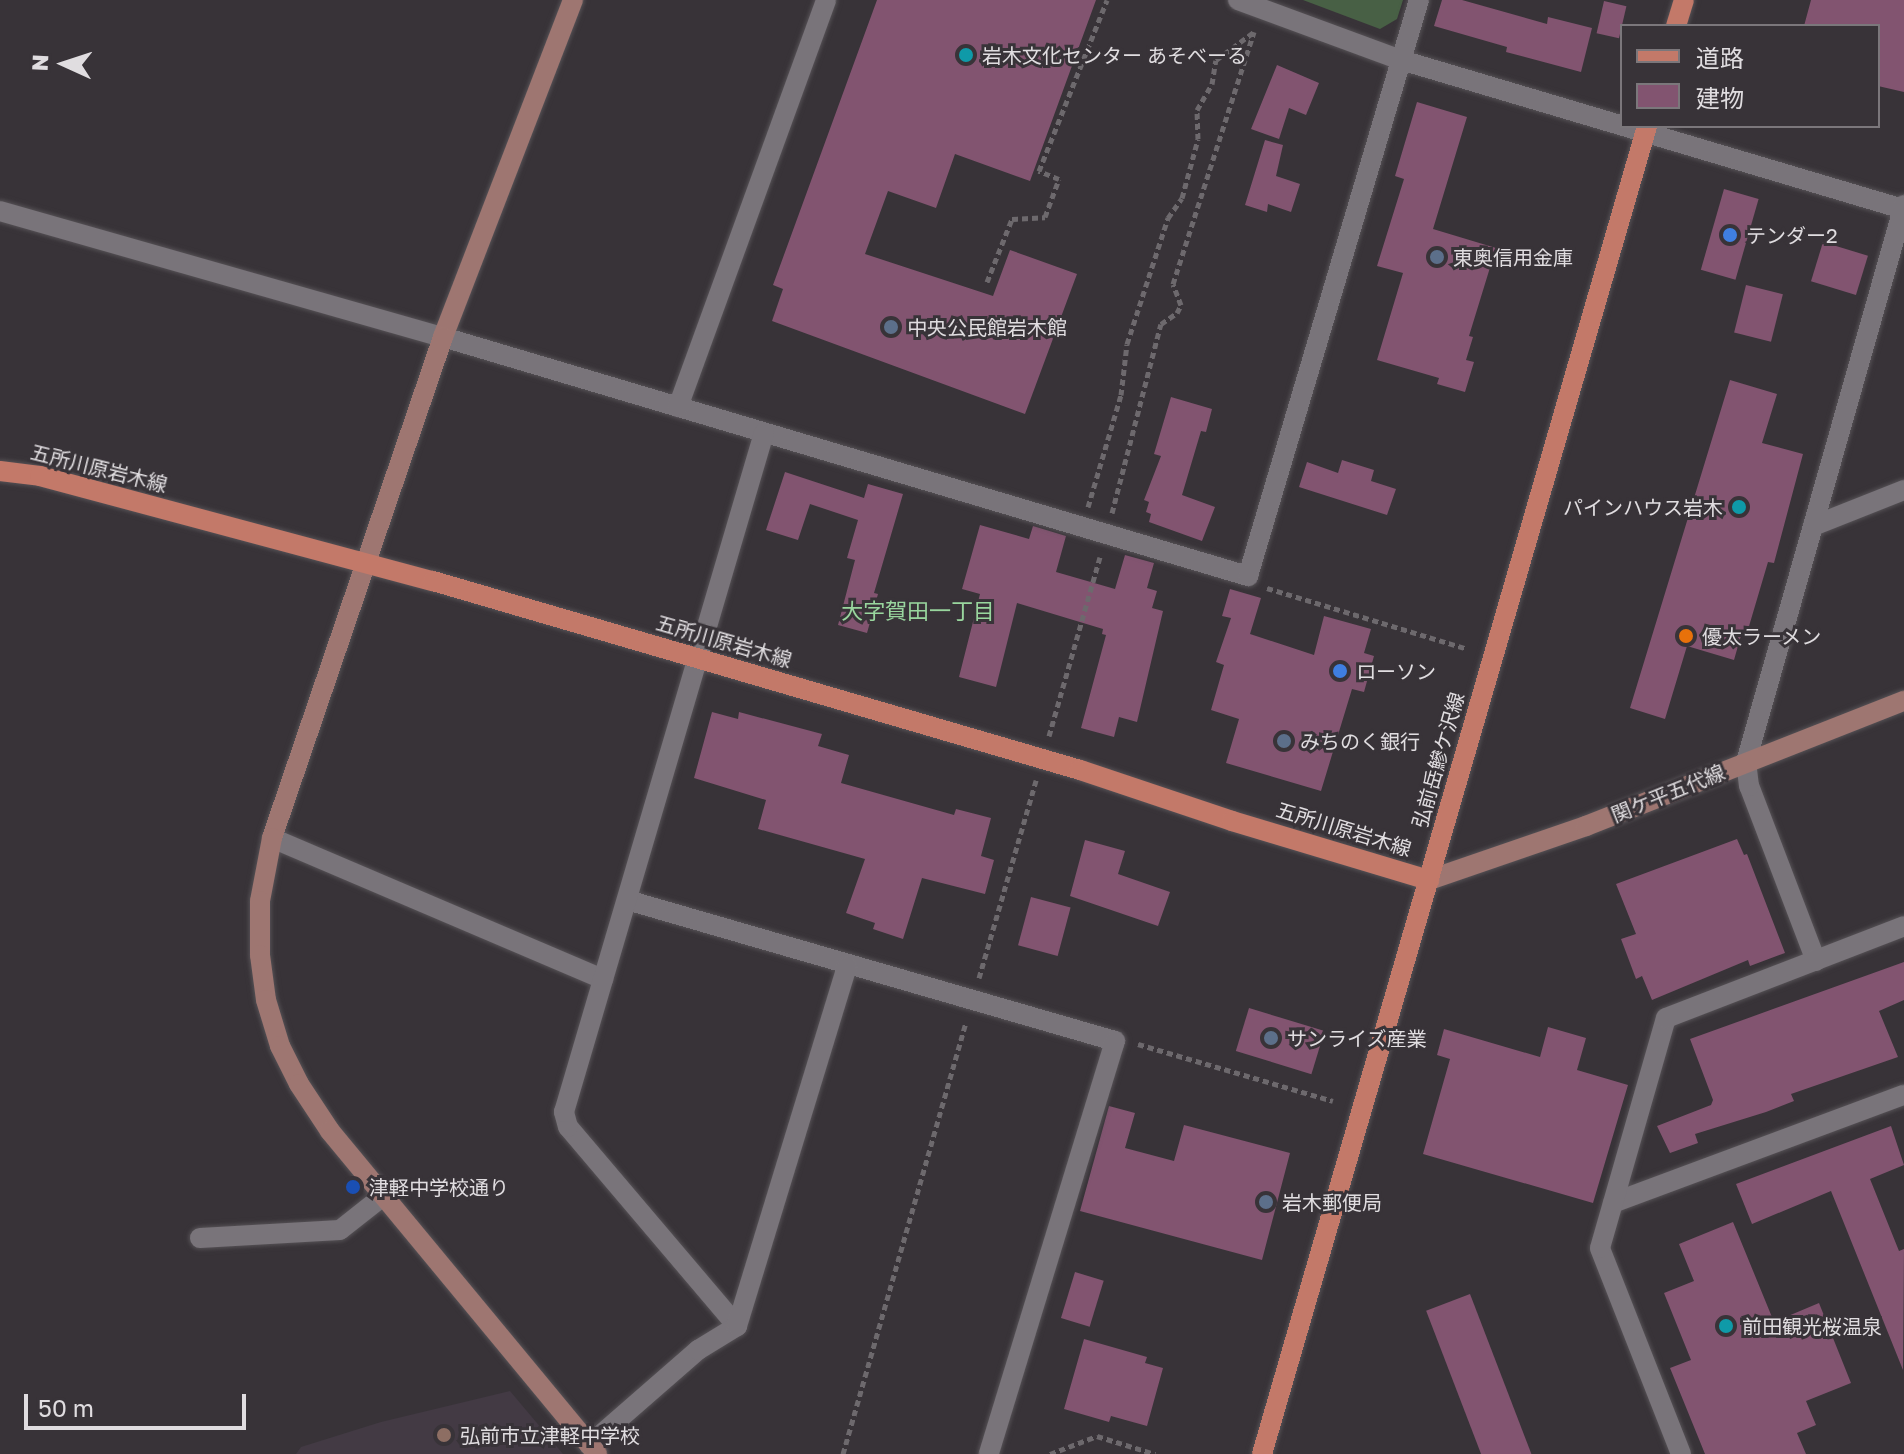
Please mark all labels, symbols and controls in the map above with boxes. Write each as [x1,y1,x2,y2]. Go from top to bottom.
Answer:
north arrow [24,24,104,104]
legend [1620,24,1880,128]
place label: 岩木文化センター あそべーる [982,43,1247,67]
text: 道路 [1696,43,1744,72]
marker: 岩木文化センター あそべーる [957,46,975,64]
text: N [26,54,53,72]
text: 建物 [1696,83,1744,112]
place label: テンダー2 [1746,223,1838,247]
marker: テンダー2 [1721,226,1739,244]
place label: 東奥信用金庫 [1453,245,1573,269]
marker: 東奥信用金庫 [1428,248,1446,266]
place label: 中央公民館岩木館 [907,315,1067,339]
marker: 中央公民館岩木館 [882,318,900,336]
street label: 五所川原岩木線 [28,439,170,497]
place label: パインハウス岩木 [1563,495,1723,519]
marker: パインハウス岩木 [1730,498,1748,516]
district label: 大字賀田一丁目 [841,598,995,624]
street label: 五所川原岩木線 [653,610,795,672]
place label: 優太ラーメン [1702,624,1822,648]
marker: 優太ラーメン [1677,627,1695,645]
place label: ローソン [1356,659,1436,683]
marker: ローソン [1331,662,1349,680]
street label: 弘前岳鰺ケ沢線 [1407,689,1469,831]
place label: みちのく銀行 [1300,729,1420,753]
marker: みちのく銀行 [1275,732,1293,750]
street label: 関ケ平五代線 [1608,759,1728,827]
street label: 五所川原岩木線 [1274,797,1414,861]
place label: サンライズ産業 [1287,1026,1427,1050]
marker: サンライズ産業 [1262,1029,1280,1047]
place label: 津軽中学校通り [369,1175,509,1199]
marker: 津軽中学校通り [344,1178,362,1196]
place label: 岩木郵便局 [1282,1190,1382,1214]
marker: 岩木郵便局 [1257,1193,1275,1211]
place label: 前田観光桜温泉 [1742,1314,1882,1338]
marker: 前田観光桜温泉 [1717,1317,1735,1335]
scale bar [28,1378,250,1428]
text: 50 m [38,1393,94,1422]
place label: 弘前市立津軽中学校 [460,1423,640,1447]
marker: 弘前市立津軽中学校 [435,1426,453,1444]

